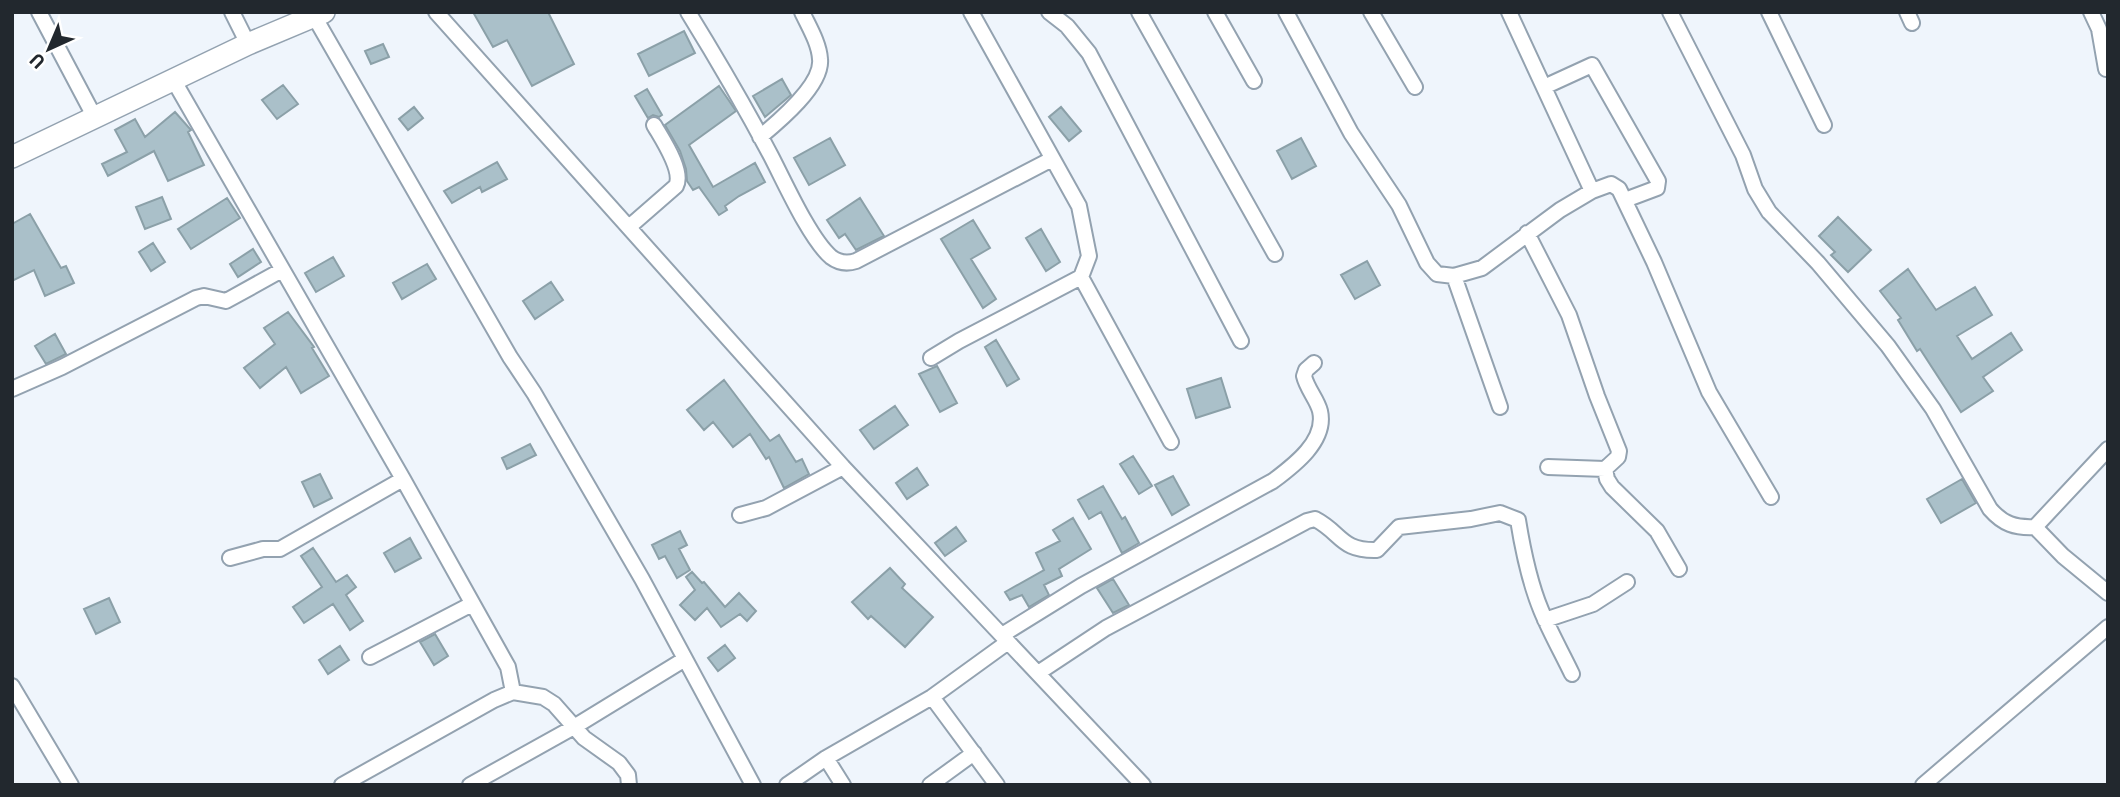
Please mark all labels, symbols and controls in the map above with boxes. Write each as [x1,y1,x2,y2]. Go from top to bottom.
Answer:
north arrow [14,14,84,84]
text: U [25,49,49,74]

